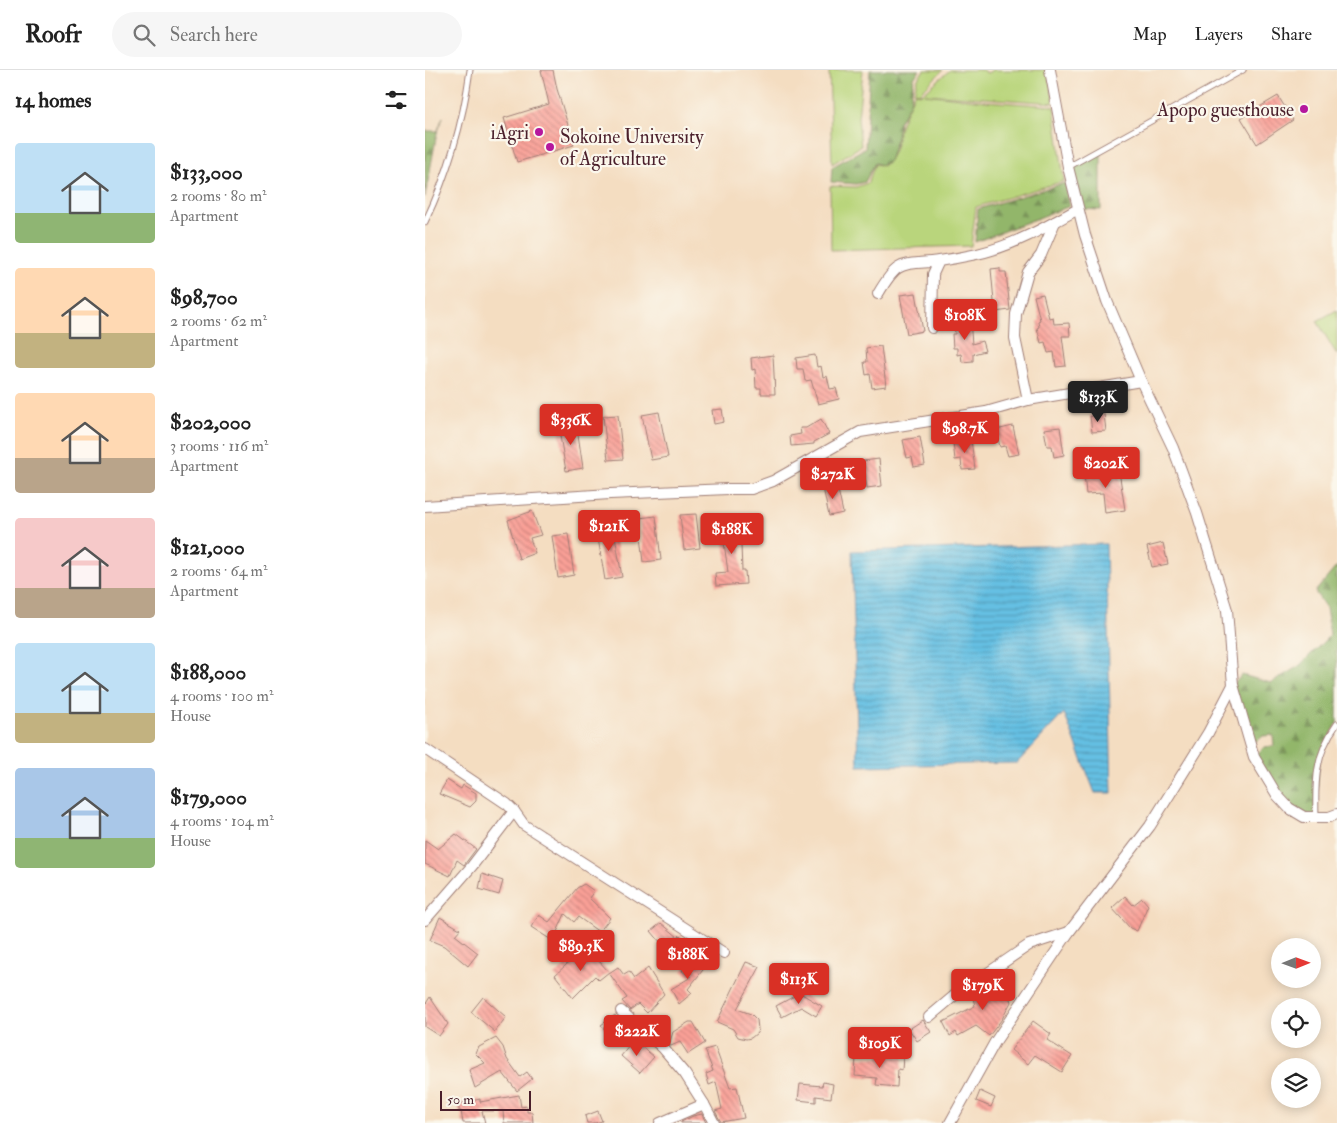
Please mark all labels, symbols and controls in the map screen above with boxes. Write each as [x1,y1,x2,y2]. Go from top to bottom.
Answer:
search box [112,12,462,57]
text: Roofr [25,19,82,50]
icon: search [130,21,158,49]
text: Search here [170,23,258,47]
text: Map [1133,23,1167,46]
text: Layers [1195,23,1243,46]
text: Share [1271,23,1312,46]
icon: filters [382,86,410,114]
text: 14 homes [15,87,92,114]
place label: Apopo guesthouse [1156,98,1294,123]
marker: Apopo guesthouse [1298,103,1310,115]
place label: iAgri [490,121,529,145]
place label: Sokoine University of Agriculture [560,125,704,171]
marker: iAgri [533,126,545,138]
marker: Sokoine University of Agriculture [544,141,556,153]
text: $133,000 [170,159,243,186]
icon: home [55,163,115,223]
text: 2 rooms · 80 m² [170,186,267,206]
text: Apartment [170,206,238,226]
text: $98,700 [170,284,238,311]
icon: home [55,288,115,348]
pin: $108K [930,298,1000,341]
text: $108K [944,305,986,325]
text: 2 rooms · 62 m² [170,311,267,331]
text: Apartment [170,331,238,351]
pin: $133K [1063,380,1133,423]
text: $133K [1079,387,1117,407]
pin: $336K [536,404,606,446]
text: $202,000 [170,409,251,436]
text: $336K [551,410,591,430]
pin: $98.7K [924,412,1006,454]
icon: home [55,413,115,473]
text: $98.7K [942,418,988,438]
text: 3 rooms · 116 m² [170,436,268,456]
pin: $202K [1071,446,1141,489]
text: $202K [1084,453,1128,473]
text: Apartment [170,456,238,476]
pin: $272K [798,458,868,500]
text: $272K [811,464,855,484]
pin: $121K [574,510,644,552]
pin: $188K [697,512,767,555]
text: $121K [589,516,629,536]
text: $188K [712,519,752,539]
text: $121,000 [170,534,245,561]
icon: home [55,538,115,598]
text: 2 rooms · 64 m² [170,561,268,581]
text: Apartment [170,581,238,601]
text: $188,000 [170,659,246,686]
icon: home [55,663,115,723]
text: 4 rooms · 100 m² [170,686,273,706]
text: House [170,706,211,726]
text: $179,000 [170,784,247,811]
icon: home [55,788,115,848]
text: 4 rooms · 104 m² [170,811,274,831]
text: House [170,831,211,851]
pin: $89.3K [540,930,622,972]
text: $89.3K [558,936,604,956]
pin: $188K [653,938,723,980]
north arrow [1271,938,1321,988]
map controls [1271,938,1321,1108]
text: $188K [668,944,708,964]
pin: $113K [764,962,834,1005]
pin: $179K [948,968,1018,1011]
text: $113K [780,969,818,989]
text: $179K [962,975,1004,995]
button: locate [1271,998,1321,1048]
pin: $222K [602,1014,672,1057]
text: $222K [615,1021,659,1041]
pin: $109K [845,1026,915,1069]
text: $109K [859,1033,901,1053]
button: layers [1271,1058,1321,1108]
scale bar [440,1088,531,1111]
text: 50 m [447,1091,474,1108]

